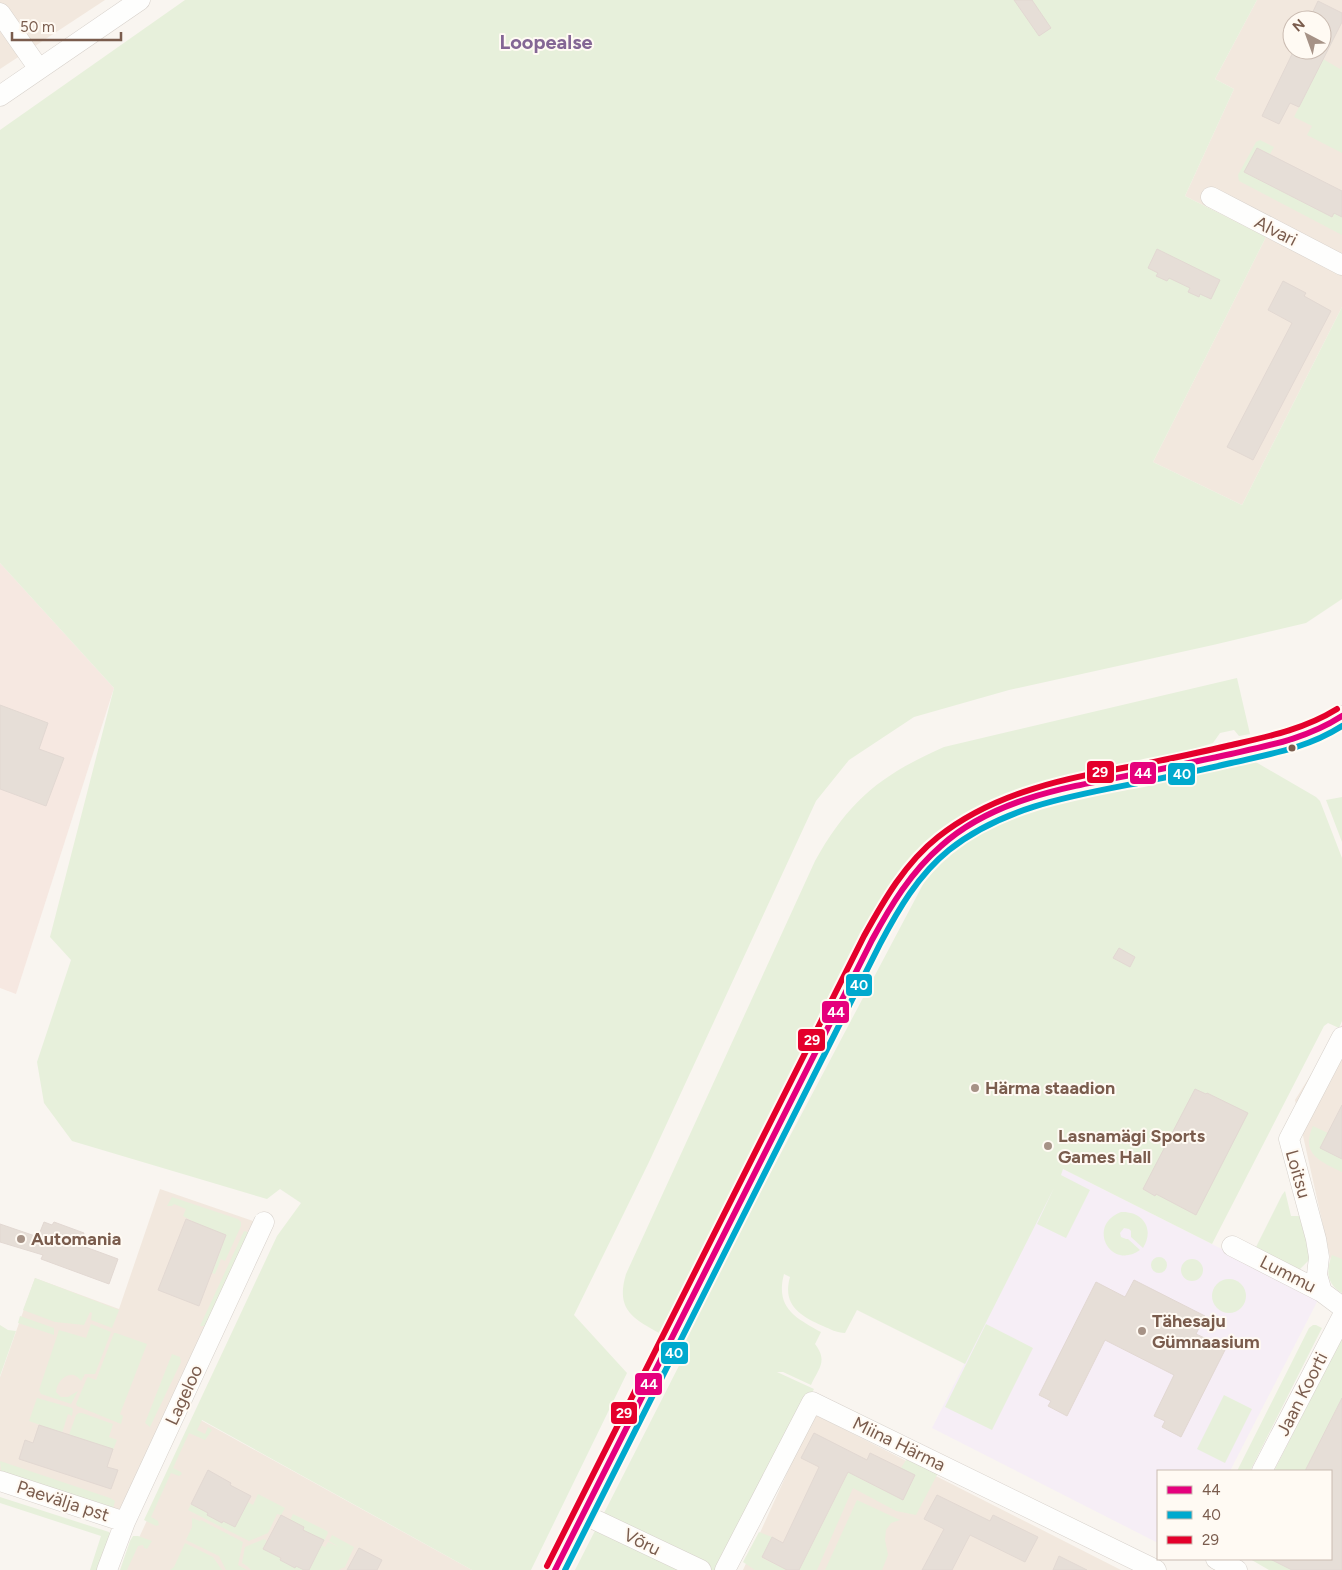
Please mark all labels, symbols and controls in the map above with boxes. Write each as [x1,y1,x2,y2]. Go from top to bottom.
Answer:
scale bar [12,10,121,42]
north arrow [1282,10,1332,60]
text: N [1289,16,1308,36]
text: 50 m [20,18,55,36]
district label: Loopealse [499,30,593,54]
street label: Alvari [1251,211,1301,251]
unlabelled marker [1287,743,1297,753]
line badge: 29 [1086,760,1115,784]
line badge: 44 [1129,761,1157,785]
line badge: 40 [1167,762,1196,786]
text: 29 [1092,764,1108,781]
text: 44 [1134,765,1152,782]
text: 40 [1173,766,1191,783]
line badge: 40 [845,973,873,997]
text: 40 [850,977,868,994]
line badge: 44 [821,1000,850,1024]
text: 44 [827,1004,845,1021]
line badge: 29 [797,1028,826,1052]
text: 29 [804,1032,820,1049]
place label: Härma staadion [985,1077,1115,1099]
marker: Härma staadion [969,1082,981,1094]
place label: Lasnamägi Sports Games Hall [1058,1125,1206,1168]
marker: Lasnamägi Sports Games Hall [1042,1140,1054,1152]
street label: Loitsu [1281,1147,1315,1201]
place label: Automania [31,1228,121,1250]
marker: Automania [15,1233,27,1245]
street label: Lummu [1256,1251,1320,1297]
place label: Tähesaju Gümnaasium [1152,1310,1260,1353]
marker: Tähesaju Gümnaasium [1136,1325,1148,1337]
line badge: 40 [660,1341,689,1365]
text: 40 [665,1345,683,1362]
street label: Jaan Koorti [1272,1349,1332,1439]
street label: Lageloo [161,1361,207,1429]
line badge: 44 [634,1372,663,1396]
text: 44 [640,1376,658,1393]
line badge: 29 [610,1401,638,1425]
text: 29 [616,1405,632,1422]
street label: Miina Härma [849,1412,949,1476]
legend [1157,1470,1332,1560]
street label: Paevälja pst [14,1476,112,1526]
text: 44 [1202,1481,1221,1499]
text: 40 [1202,1506,1221,1524]
street label: Võru [620,1524,664,1560]
text: 29 [1202,1531,1219,1549]

